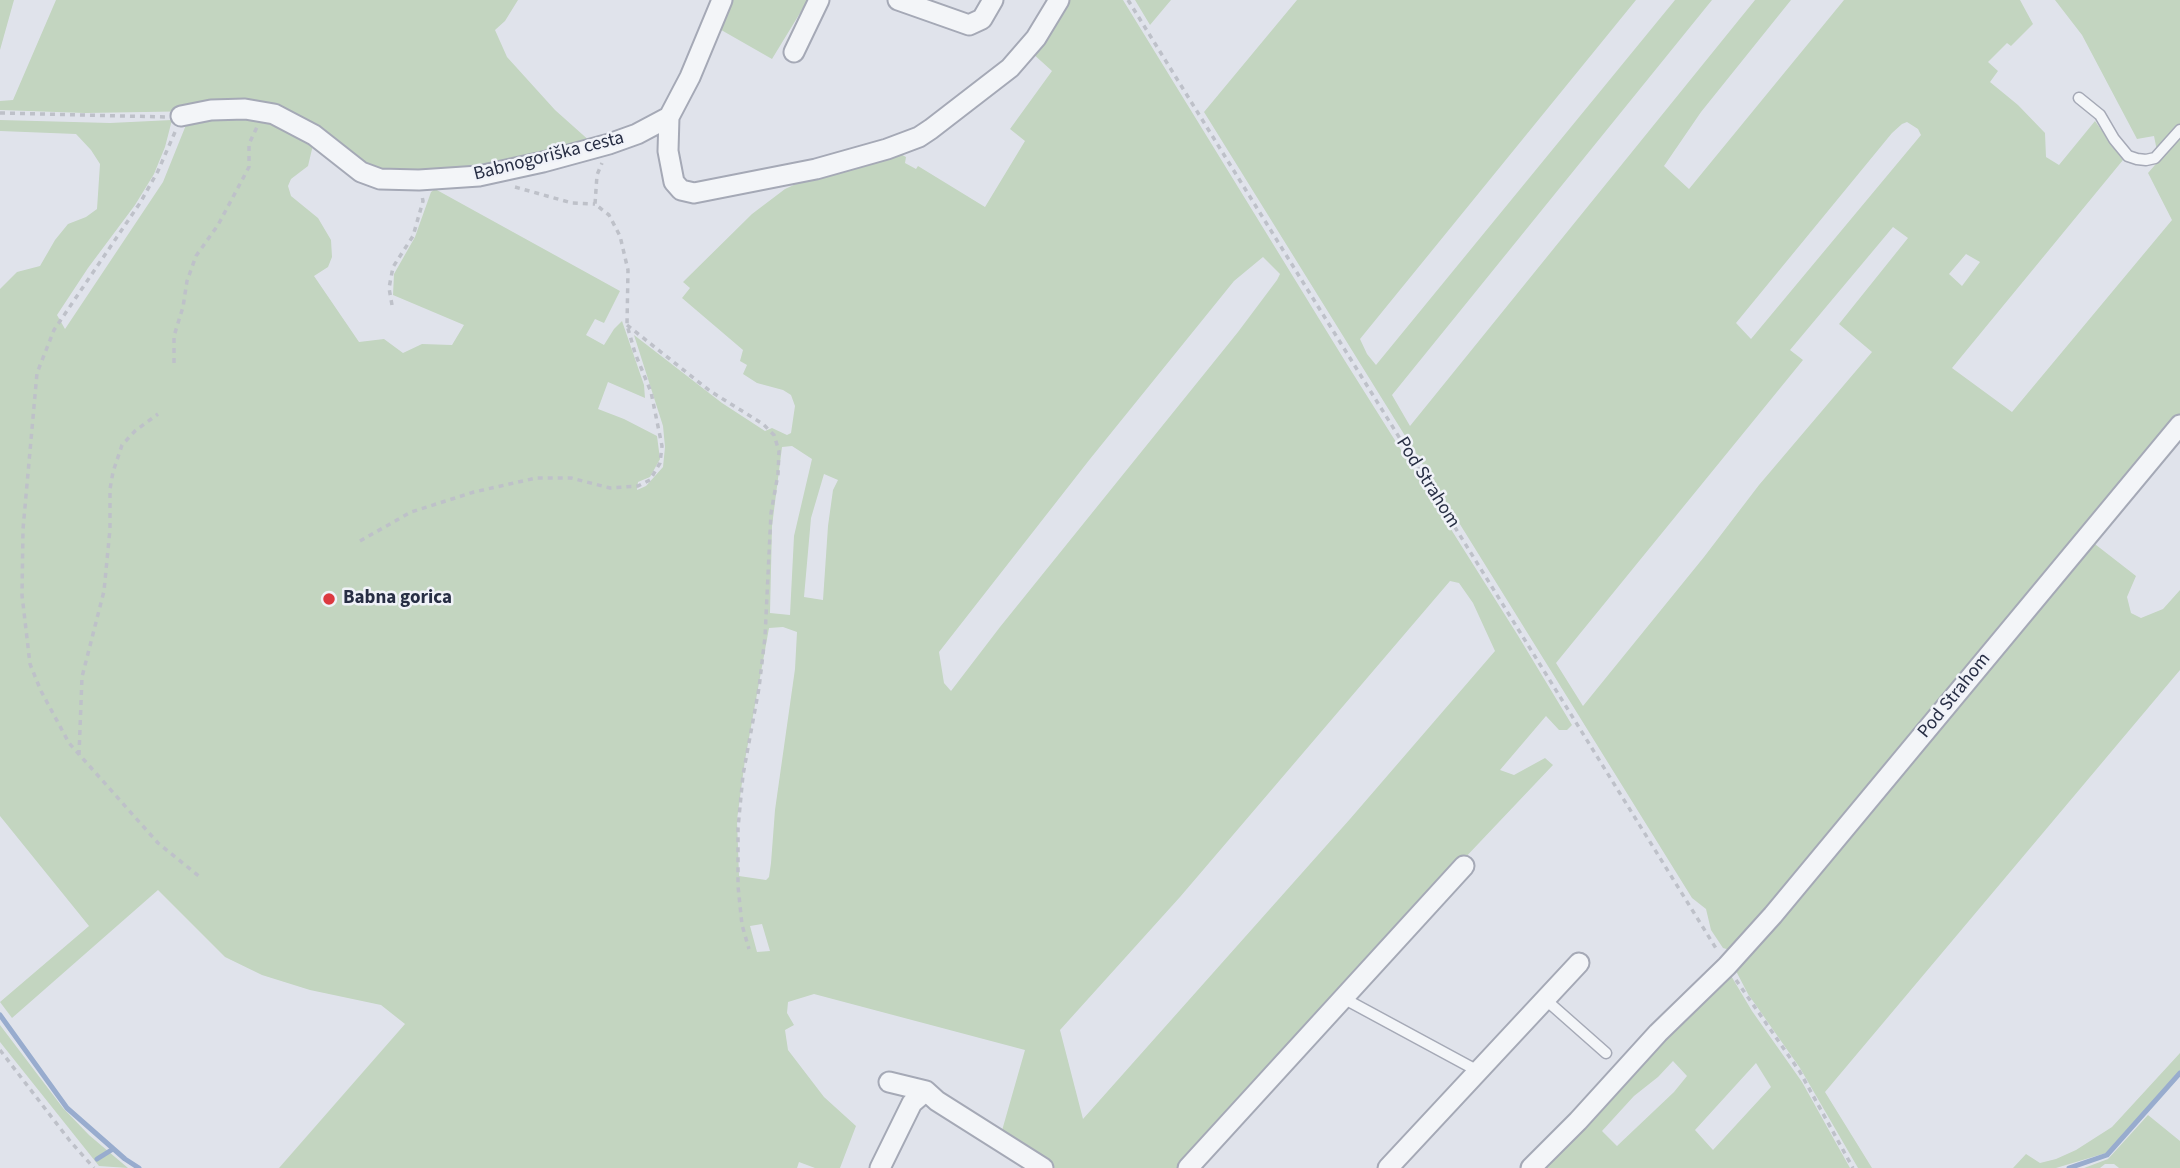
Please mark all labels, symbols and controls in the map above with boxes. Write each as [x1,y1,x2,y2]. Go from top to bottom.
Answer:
street label: Babnogoriška cesta [471,127,627,187]
street label: Pod Strahom [1390,433,1464,533]
place label: Babna gorica [343,588,452,610]
marker: Babna gorica [321,591,337,607]
street label: Pod Strahom [1914,649,1996,743]

